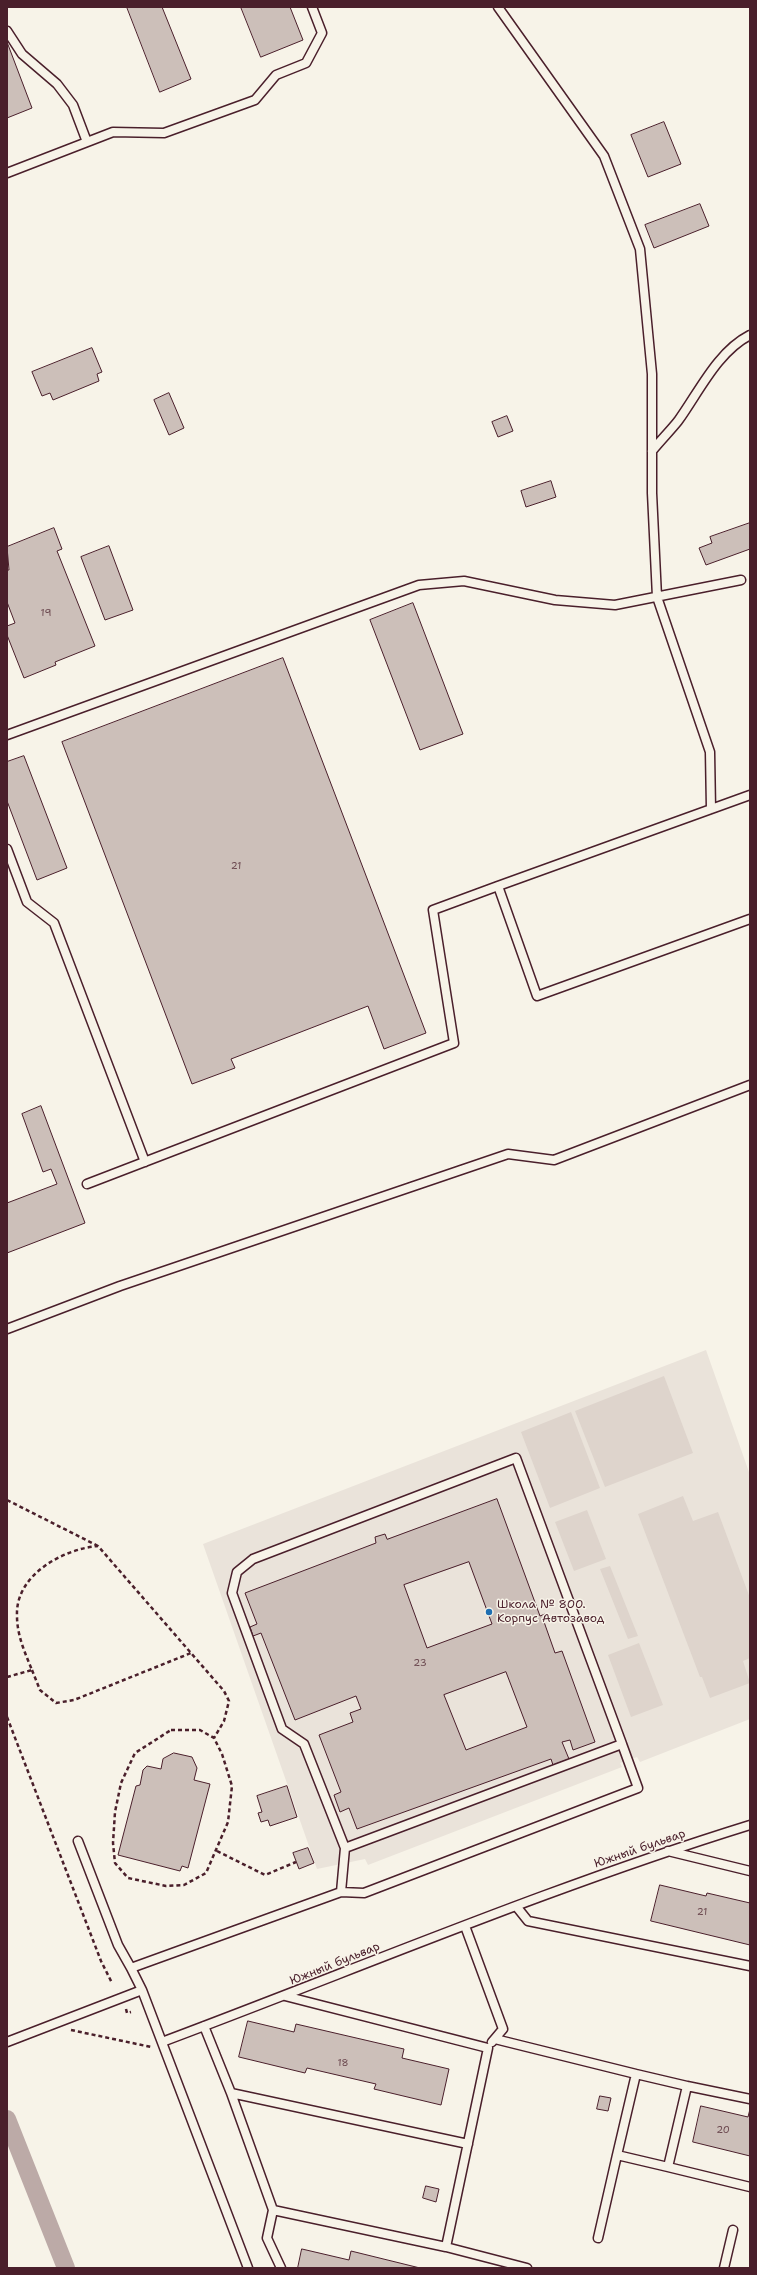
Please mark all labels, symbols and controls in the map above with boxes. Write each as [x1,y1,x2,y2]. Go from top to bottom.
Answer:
house number: 19 [41,607,51,619]
house number: 21 [231,860,241,872]
place label: Школа № 800. Корпус Автозавод [497,1598,604,1626]
marker: Школа № 800. Корпус Автозавод [484,1607,494,1617]
house number: 23 [413,1657,427,1669]
street label: Южный бульвар [592,1827,688,1871]
house number: 21 [697,1906,707,1918]
street label: Южный бульвар [288,1939,382,1989]
house number: 18 [337,2057,349,2069]
house number: 20 [716,2124,730,2136]

